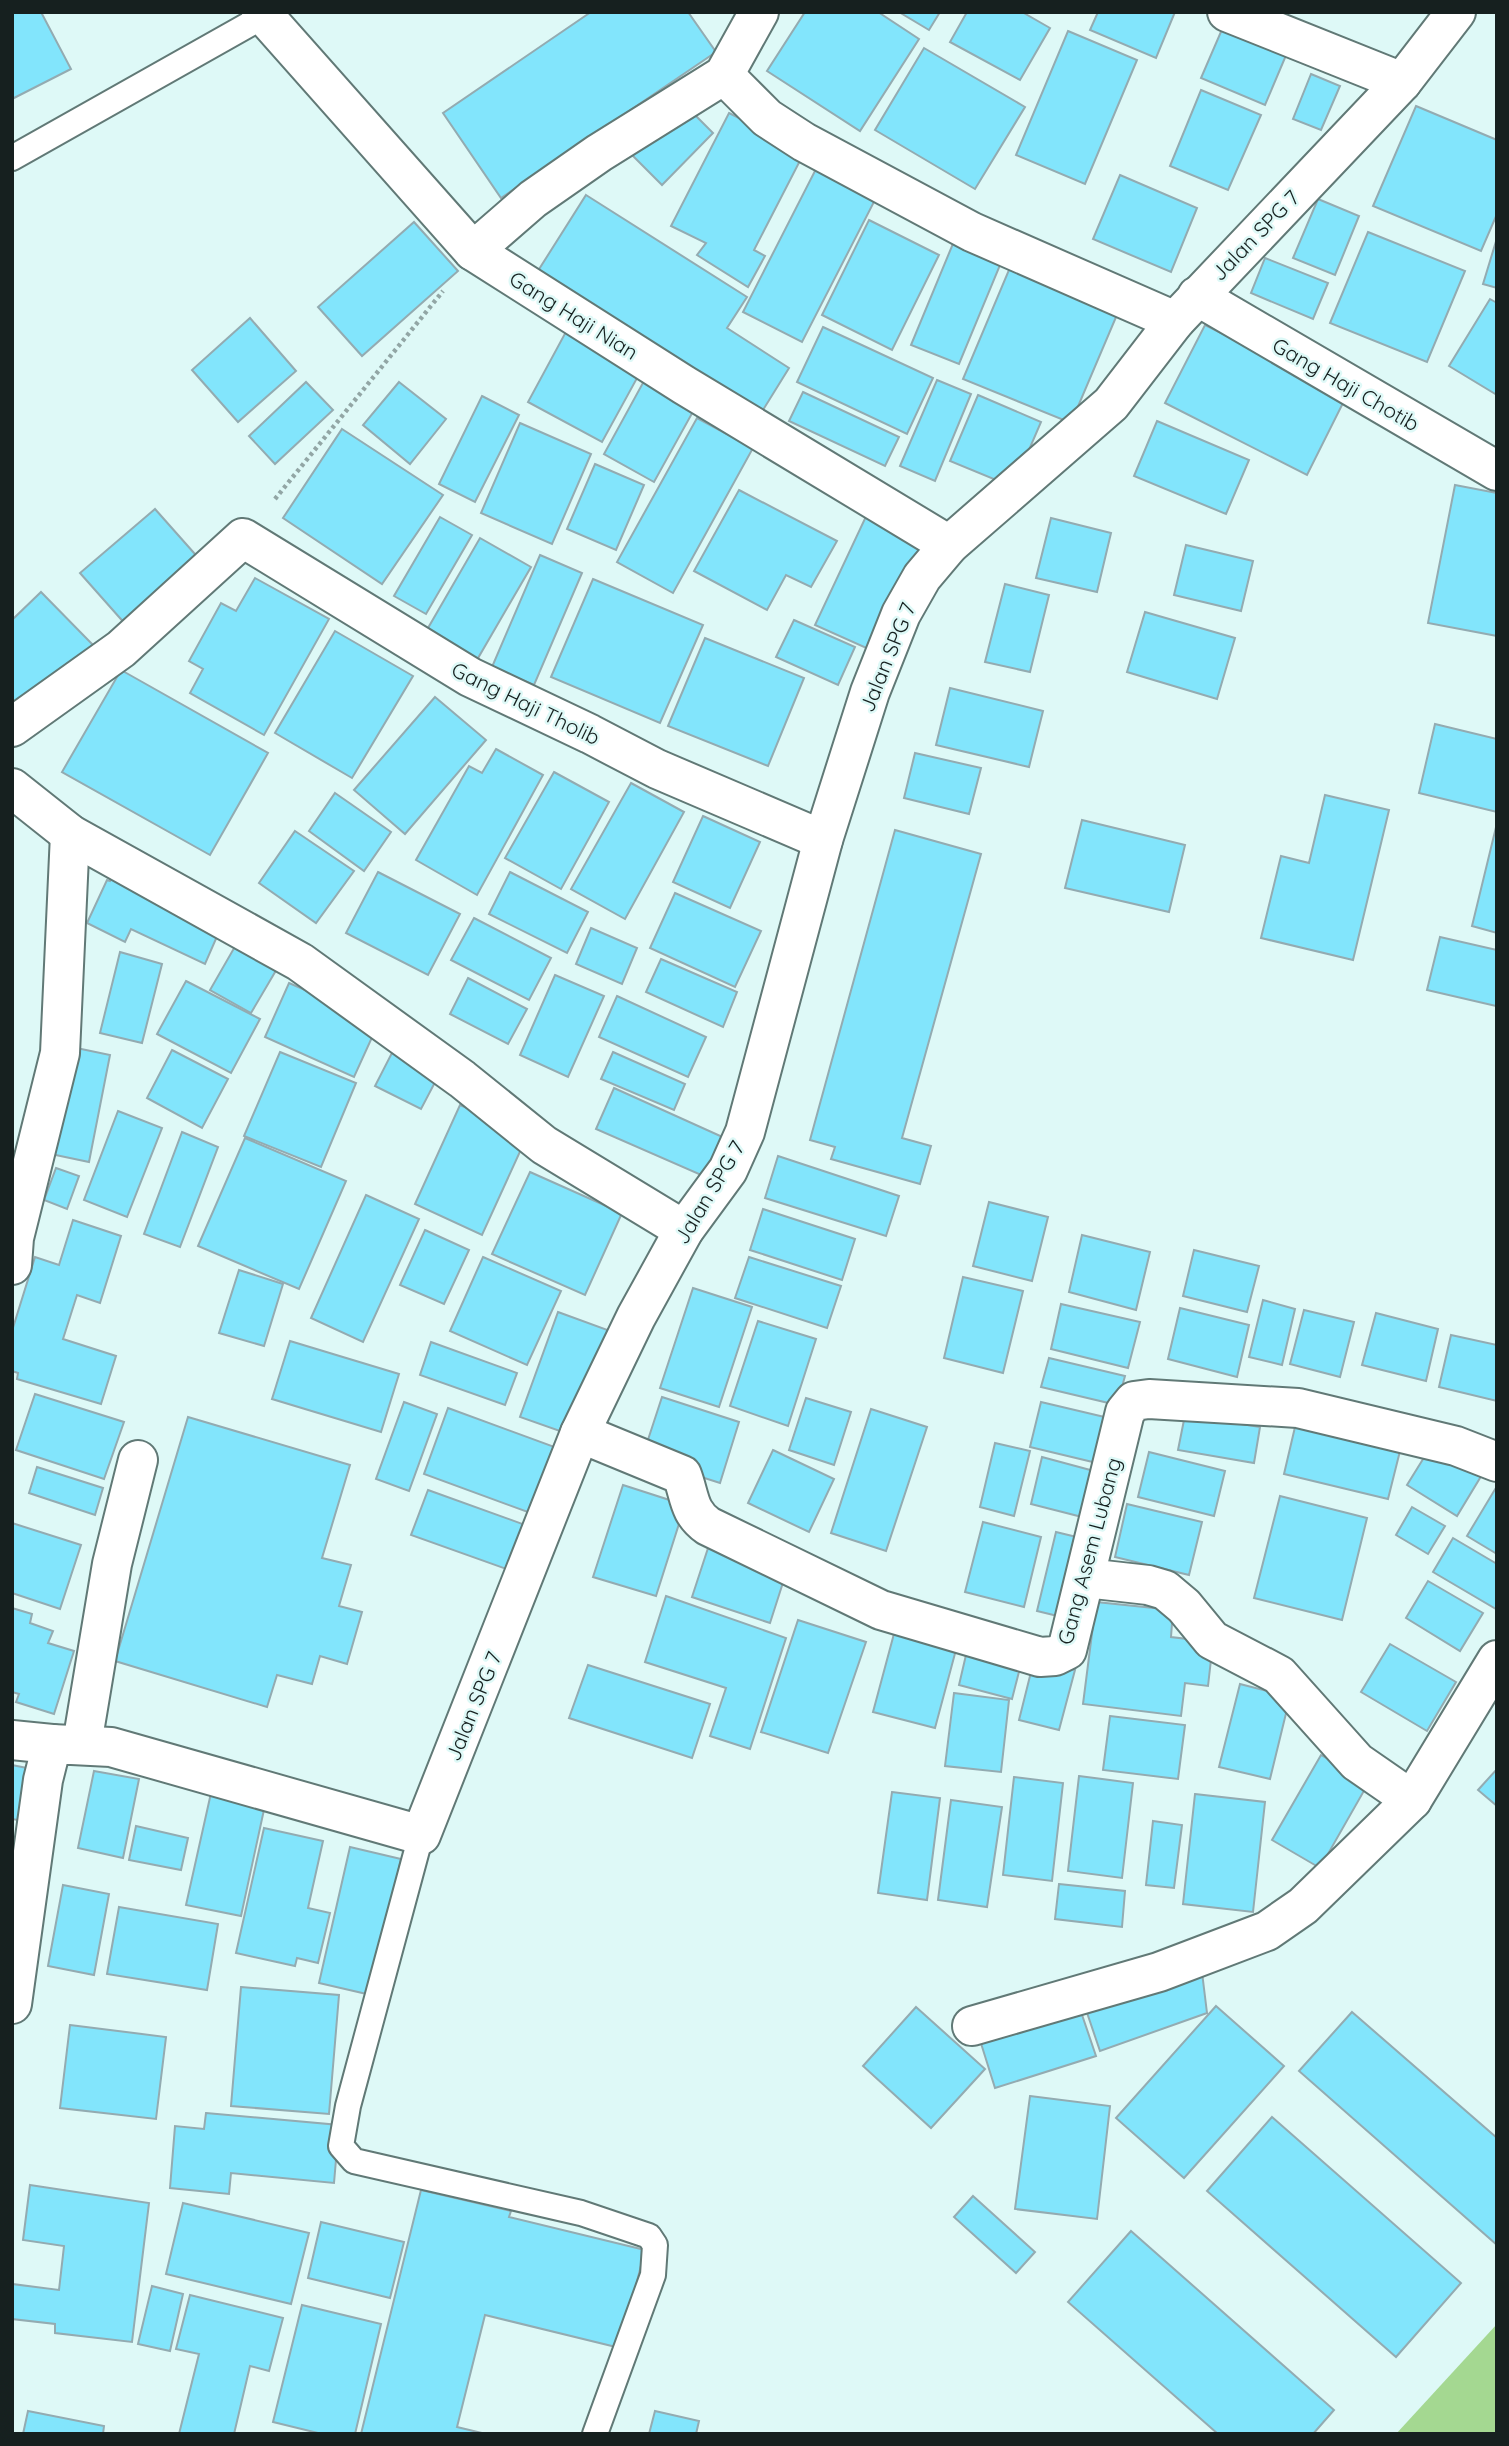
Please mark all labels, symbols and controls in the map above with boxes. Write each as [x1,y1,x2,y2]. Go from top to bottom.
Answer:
street label: Jalan SPG 7 [1205,184,1305,286]
street label: Gang Haji Nian [505,265,643,365]
street label: Gang Haji Chotib [1268,331,1424,437]
street label: Jalan SPG 7 [853,598,921,715]
street label: Gang Haji Tholib [448,656,604,750]
street label: Jalan SPG 7 [668,1136,750,1248]
street label: Gang Asem Lubang [1052,1455,1126,1647]
street label: Jalan SPG 7 [439,1647,507,1764]

